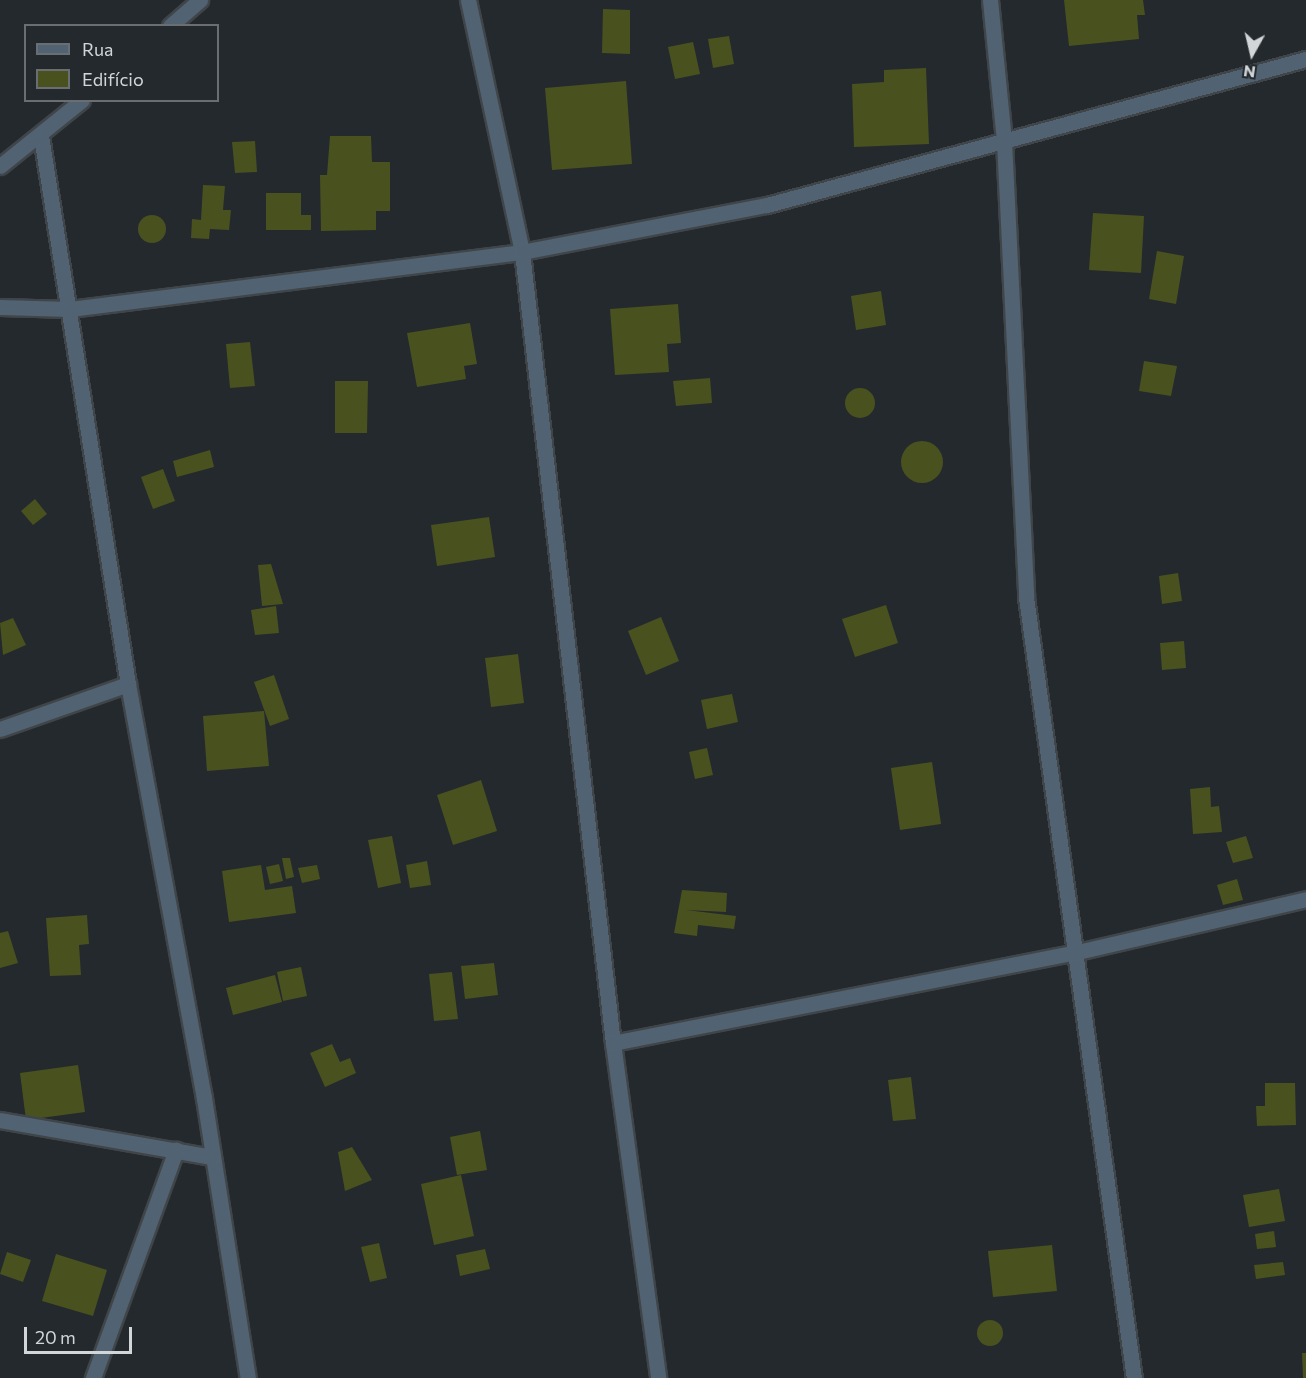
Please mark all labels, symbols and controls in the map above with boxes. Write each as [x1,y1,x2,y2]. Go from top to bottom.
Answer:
legend [24,24,219,102]
north arrow [1222,24,1282,84]
text: Rua [82,38,113,60]
text: N [1242,62,1257,83]
text: Edifício [82,68,144,90]
scale bar [27,1315,135,1353]
text: 20 m [35,1326,76,1348]

